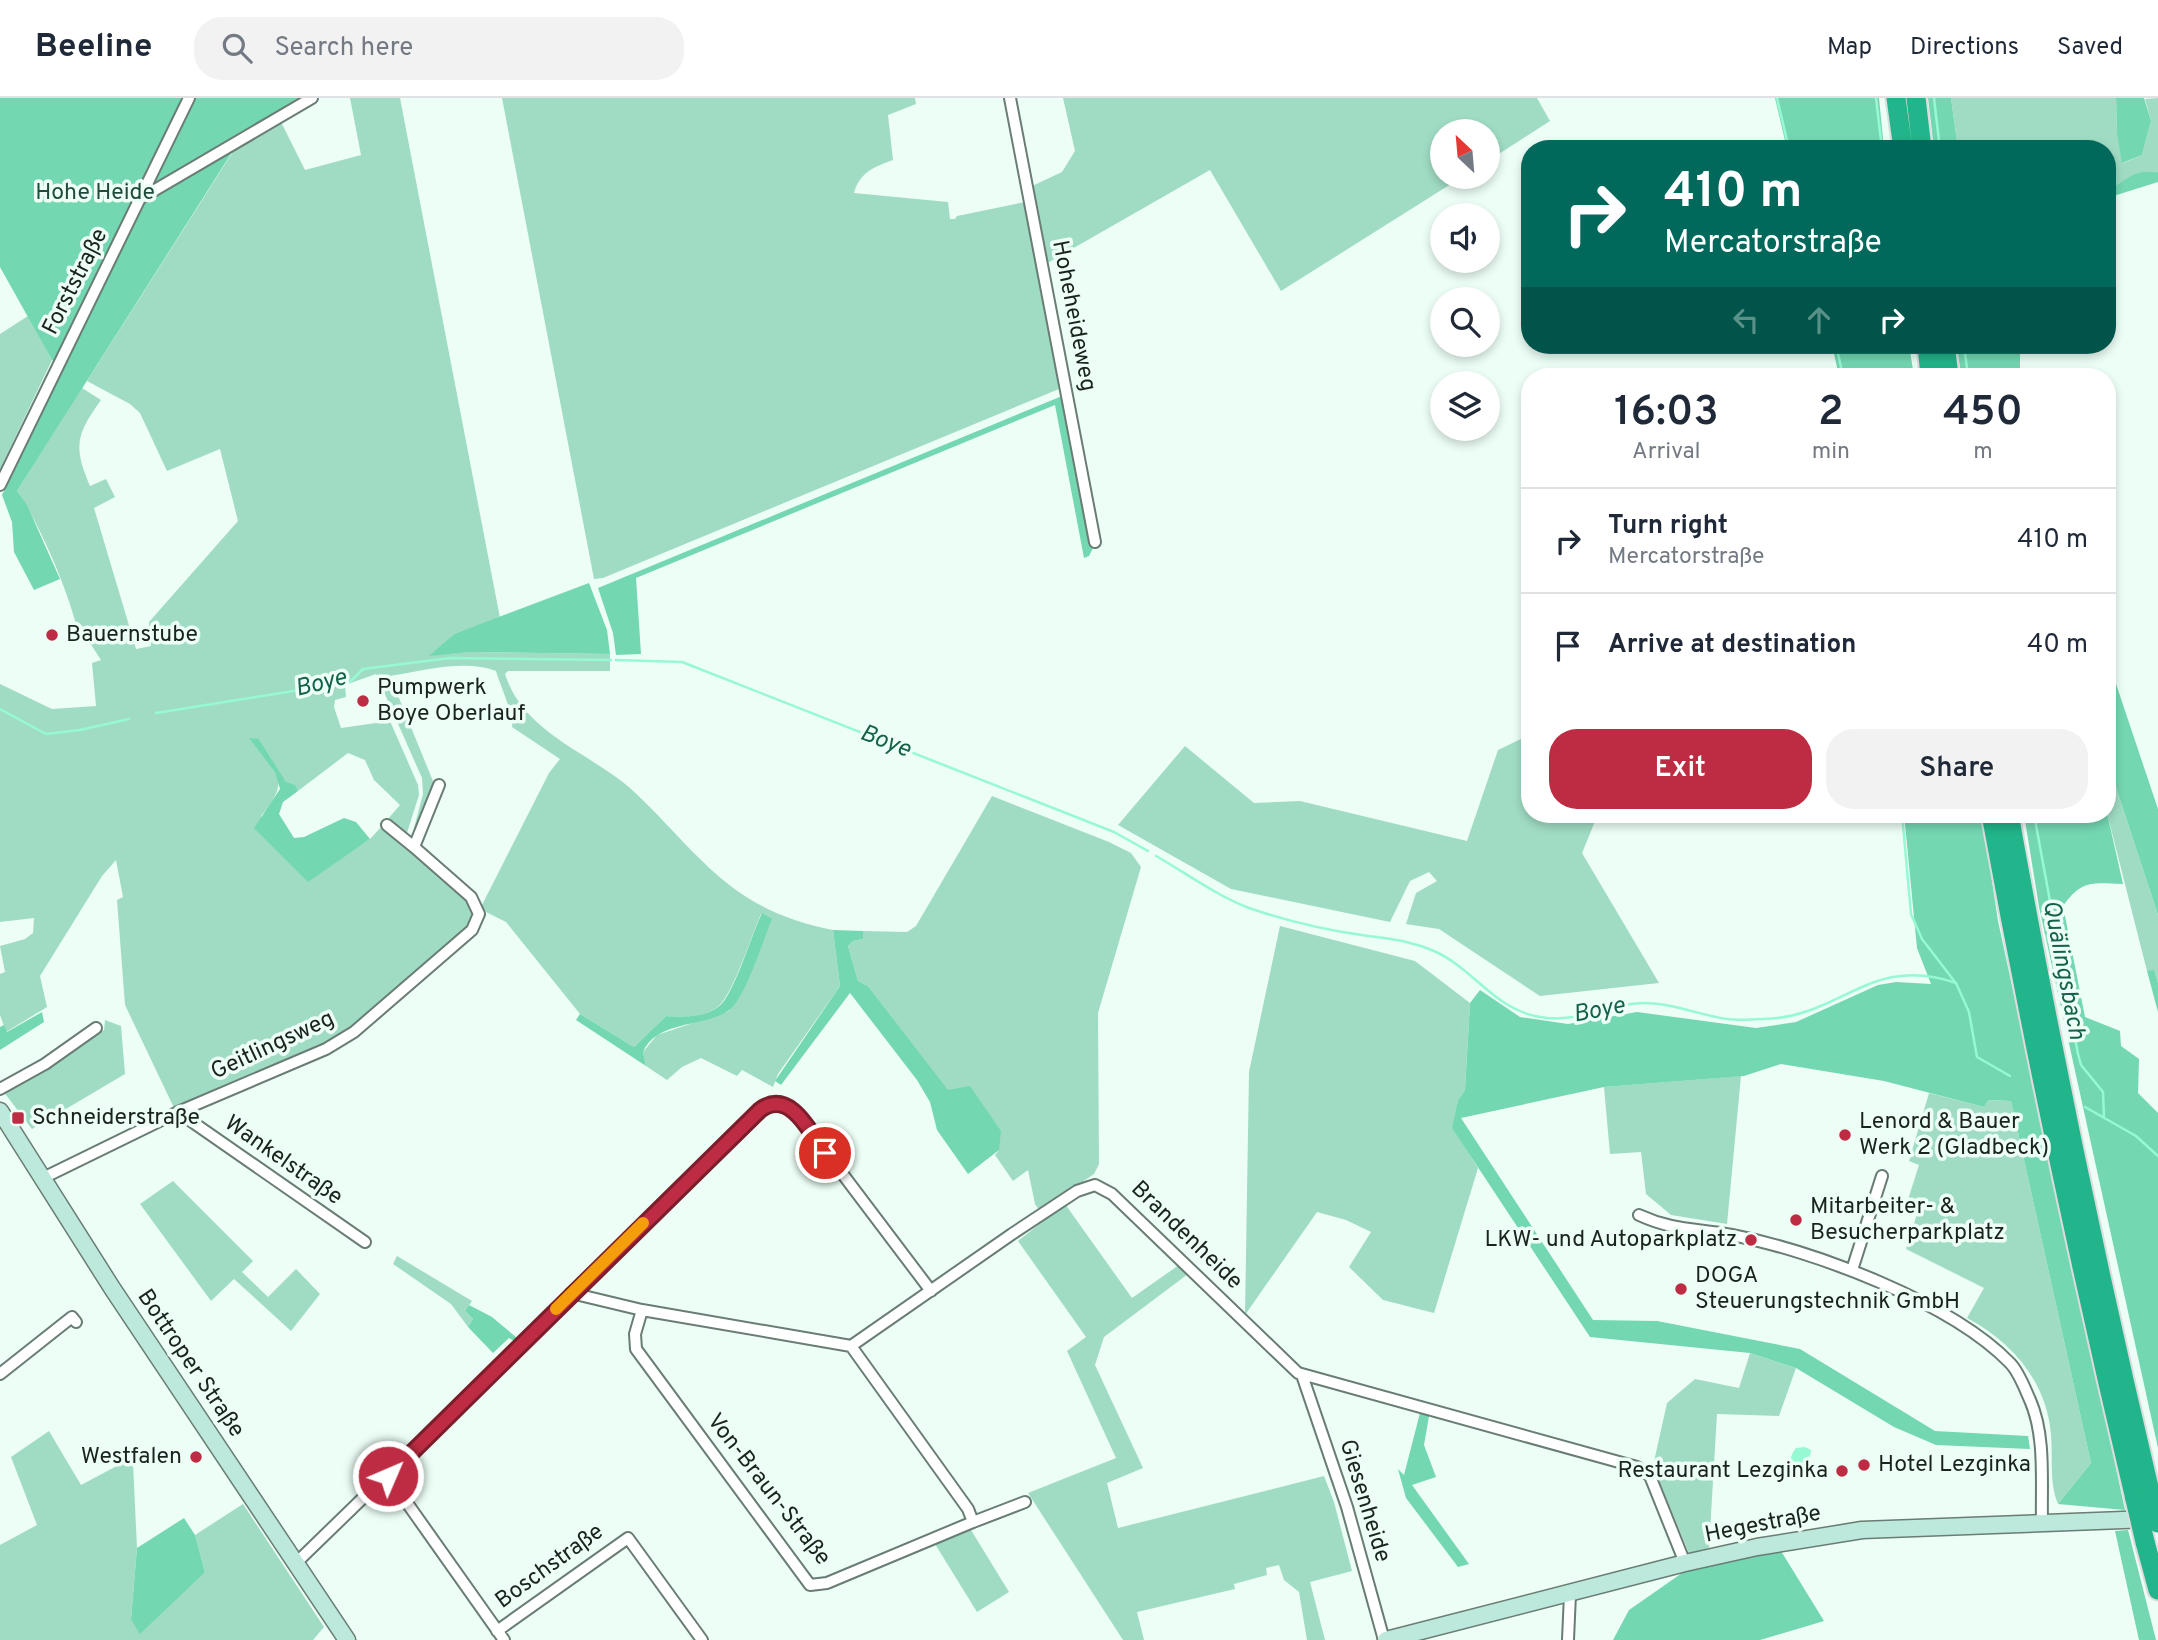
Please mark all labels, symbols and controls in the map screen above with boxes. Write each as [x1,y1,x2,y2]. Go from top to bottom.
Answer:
search box [194,17,684,80]
text: Beeline [35,27,152,69]
icon: search [218,29,256,67]
text: Search here [274,32,413,65]
text: Map [1827,33,1872,63]
text: Directions [1910,33,2019,63]
text: Saved [2057,33,2123,63]
north arrow [1430,119,1500,189]
map controls [1430,119,1500,441]
text: 410 m [1664,163,1802,225]
icon: right [1549,168,1640,259]
park label: Hohe Heide [35,179,155,208]
button: sound [1430,203,1500,273]
street label: Forststraße [37,224,115,340]
text: Mercatorstraße [1664,224,1882,264]
street label: Hoheheideweg [1044,238,1102,394]
button: search [1430,287,1500,357]
icon: left [1727,301,1765,339]
icon: ahead [1800,301,1838,339]
icon: right [1873,301,1911,339]
button: layers [1430,371,1500,441]
text: 16:03 [1614,387,1719,440]
text: 2 [1818,387,1844,440]
text: 450 [1943,387,2023,440]
text: Arrival [1632,438,1701,467]
text: min [1812,438,1850,467]
text: m [1973,438,1993,467]
text: Turn right [1608,510,1728,543]
icon: right [1549,522,1587,560]
text: 410 m [2017,524,2088,557]
text: Mercatorstraße [1608,543,1764,572]
place label: Bauernstube [66,621,198,650]
marker: Bauernstube [44,627,60,643]
icon: arrive [1549,627,1587,665]
text: Arrive at destination [1608,629,1856,662]
text: 40 m [2027,629,2088,662]
water label: Boye [292,663,350,705]
place label: Pumpwerk Boye Oberlauf [377,674,525,729]
marker: Pumpwerk Boye Oberlauf [355,693,371,709]
water label: Boye [855,719,915,766]
button: Exit [1549,729,1812,809]
button: Share [1826,729,2088,809]
water label: Quälingsbach [2035,898,2091,1042]
water label: Boye [1571,991,1628,1031]
street label: Geitlingsweg [207,1005,339,1087]
place label: Schneiderstraße [32,1104,200,1133]
place label: Lenord & Bauer Werk 2 (Gladbeck) [1859,1108,2049,1163]
marker: Schneiderstraße [10,1110,26,1126]
street label: Wankelstraße [218,1110,348,1212]
pin [795,1123,855,1183]
marker: Lenord & Bauer Werk 2 (Gladbeck) [1837,1127,1853,1143]
icon: arrive [806,1134,844,1172]
street label: Brandenheide [1124,1175,1248,1297]
place label: Mitarbeiter- & Besucherparkplatz [1810,1193,2005,1248]
marker: Mitarbeiter- & Besucherparkplatz [1788,1212,1804,1228]
place label: LKW- und Autoparkplatz [1484,1226,1737,1255]
marker: LKW- und Autoparkplatz [1743,1232,1759,1248]
place label: DOGA Steuerungstechnik GmbH [1695,1262,1960,1317]
marker: DOGA Steuerungstechnik GmbH [1673,1281,1689,1297]
street label: Bottroper Straße [130,1284,250,1444]
street label: Von-Braun-Straße [700,1408,836,1572]
street label: Giesenheide [1332,1436,1396,1566]
position arrow [351,1439,425,1513]
place label: Westfalen [81,1443,182,1472]
marker: Westfalen [188,1449,204,1465]
place label: Hotel Lezginka [1878,1451,2031,1480]
place label: Restaurant Lezginka [1617,1457,1828,1486]
marker: Hotel Lezginka [1856,1457,1872,1473]
marker: Restaurant Lezginka [1834,1463,1850,1479]
street label: Hegestraße [1702,1500,1824,1550]
street label: Boschstraße [490,1518,610,1616]

